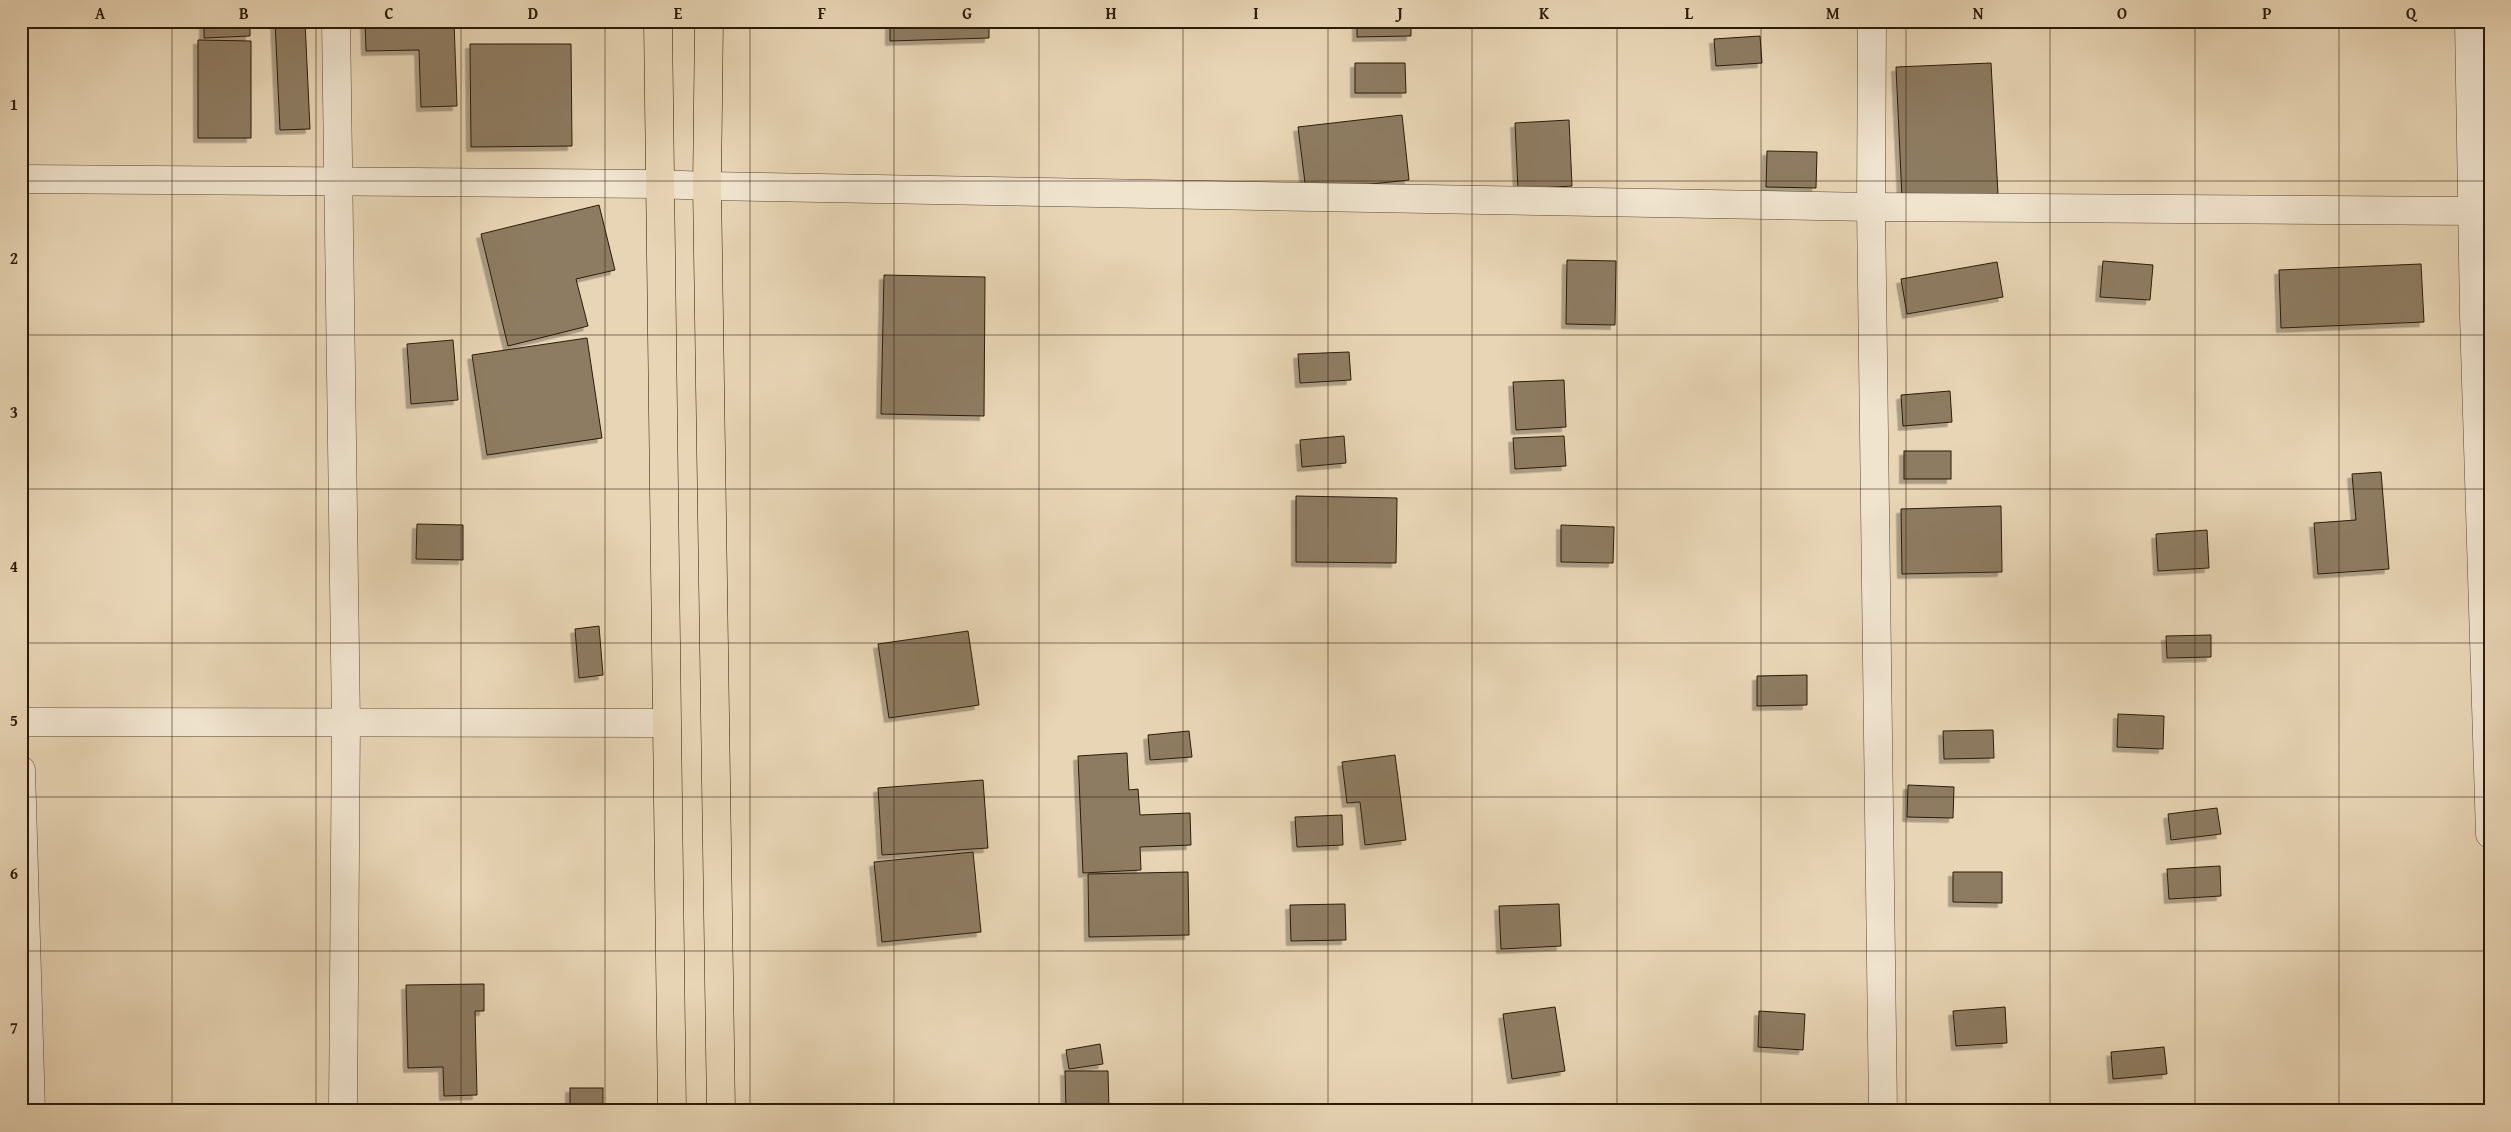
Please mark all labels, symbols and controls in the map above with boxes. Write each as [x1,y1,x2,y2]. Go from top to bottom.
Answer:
text: A [95,1,106,25]
text: B [239,1,249,25]
text: C [384,1,394,25]
text: D [528,1,538,25]
text: E [674,1,683,25]
text: F [818,1,826,25]
text: G [962,1,972,25]
text: H [1105,1,1117,25]
text: I [1253,1,1259,25]
text: J [1394,1,1403,25]
text: K [1539,1,1550,25]
text: L [1685,1,1694,25]
text: M [1826,1,1840,25]
text: N [1973,1,1984,25]
text: O [2117,1,2127,25]
text: P [2262,1,2272,25]
text: Q [2406,1,2418,25]
text: 1 [10,92,18,116]
text: 2 [10,246,18,270]
text: 3 [10,400,18,424]
text: 4 [10,554,18,578]
text: 5 [10,708,18,732]
text: 6 [10,861,18,885]
text: 7 [10,1015,18,1039]

